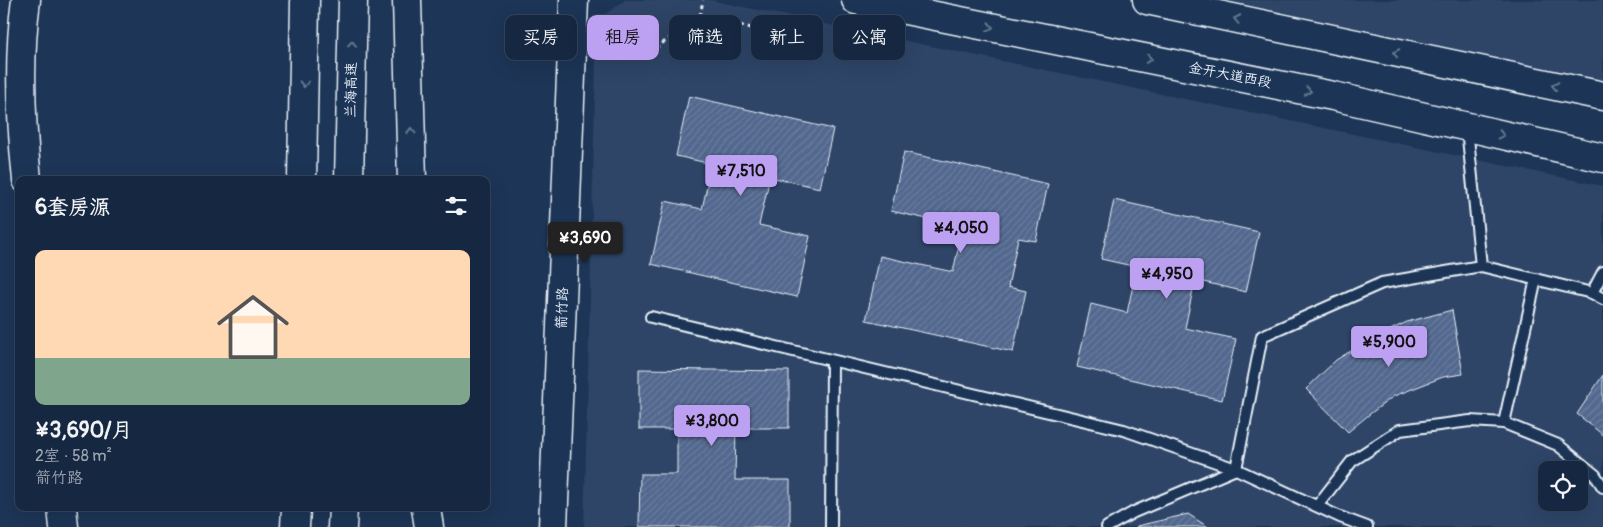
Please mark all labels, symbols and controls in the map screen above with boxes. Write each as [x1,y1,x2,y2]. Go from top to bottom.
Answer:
one-way arrow [1233,14,1242,25]
chip: 买房 [505,15,577,60]
chip: 租房 [587,15,659,60]
chip: 筛选 [669,15,741,60]
chip: 新上 [751,15,823,60]
chip: 公寓 [833,15,905,60]
one-way arrow [985,21,994,32]
one-way arrow [347,40,357,48]
one-way arrow [1392,48,1401,58]
one-way arrow [1145,53,1154,64]
street label: 金开大道西段 [1187,59,1273,91]
street label: 兰海高速 [342,62,360,118]
one-way arrow [299,80,309,88]
one-way arrow [1551,81,1560,92]
one-way arrow [1304,85,1313,96]
one-way arrow [405,127,416,135]
one-way arrow [1497,129,1505,140]
pin: ¥7,510 [700,154,782,197]
text: ¥7,510 [716,161,766,181]
icon: filters [442,192,470,220]
text: 6套房源 [35,194,110,221]
pin: ¥4,050 [920,212,1002,254]
text: ¥4,050 [934,218,988,238]
pin: ¥3,690 [544,222,626,264]
text: ¥3,690 [559,228,611,248]
pin: ¥4,950 [1126,258,1208,300]
text: ¥4,950 [1141,264,1193,284]
icon: home [208,282,298,372]
street label: 箭竹路 [553,287,571,329]
pin: ¥5,900 [1348,326,1430,368]
text: ¥5,900 [1362,332,1416,352]
pin: ¥3,800 [671,404,753,447]
text: ¥3,800 [685,411,739,431]
text: ¥3,690/月 [35,417,133,444]
text: 2室 · 58 m² [35,446,112,466]
map controls [1538,461,1588,511]
button: locate [1538,461,1588,511]
text: 箭竹路 [35,468,83,488]

